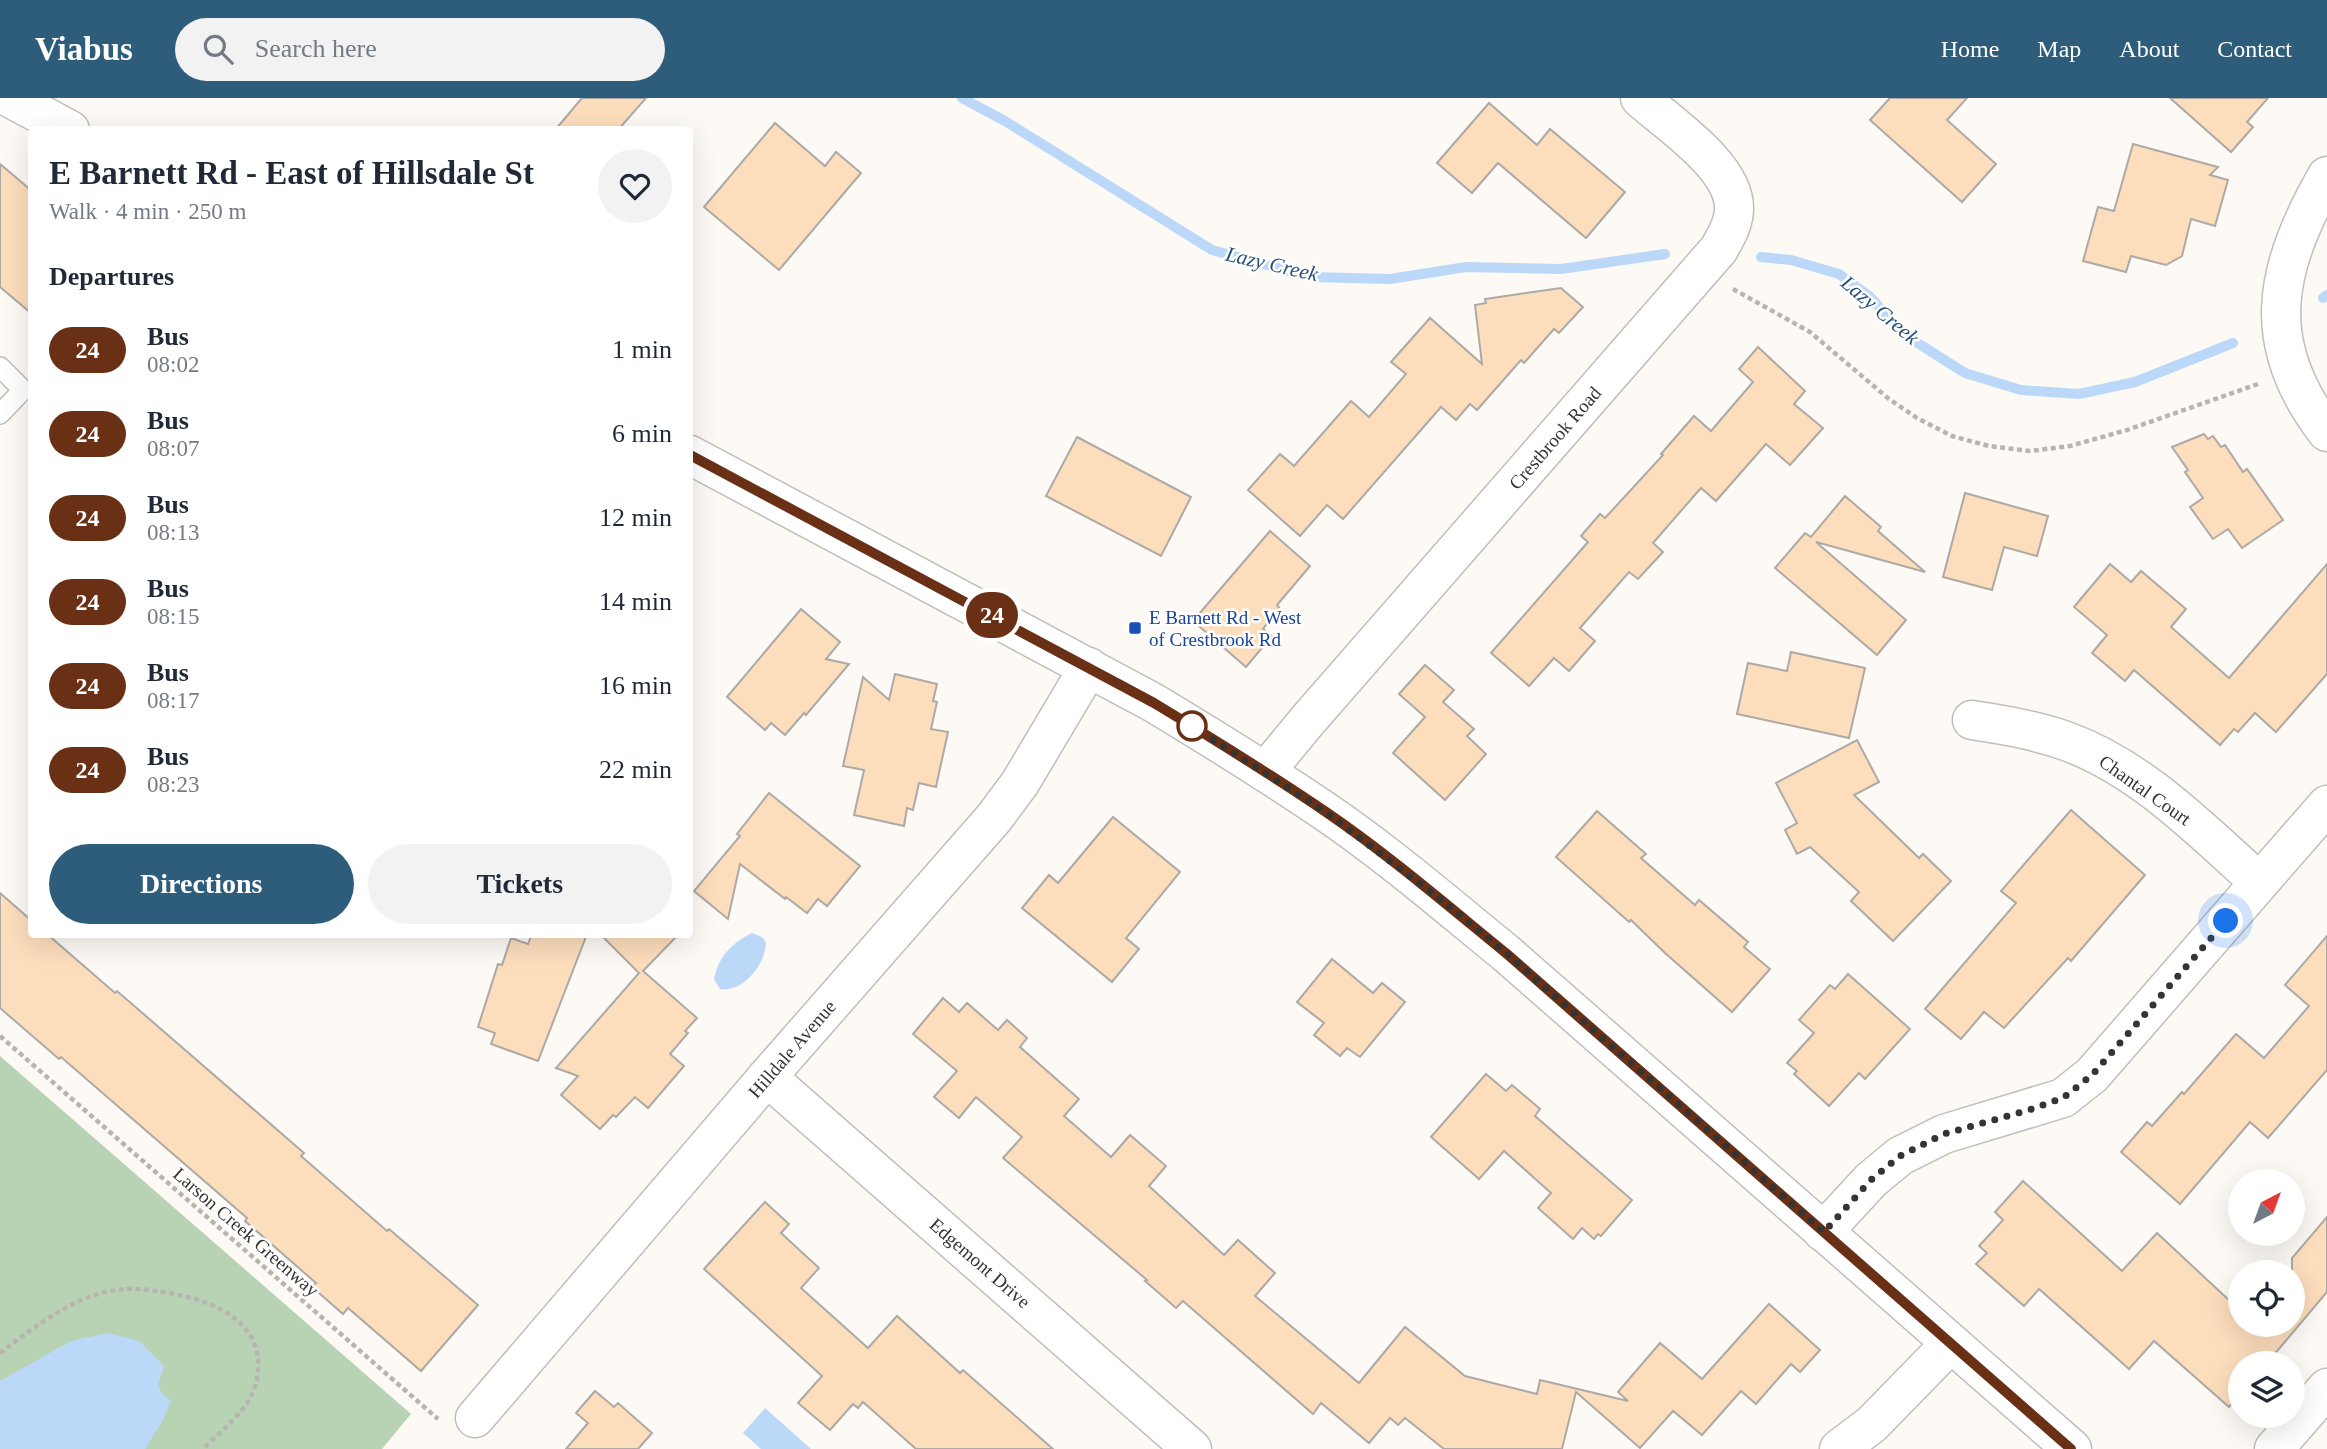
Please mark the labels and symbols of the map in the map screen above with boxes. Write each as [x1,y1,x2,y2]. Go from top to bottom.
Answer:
water label: Lazy Creek [1222,241,1321,286]
water label: Lazy Creek [1835,270,1924,350]
street label: Crestbrook Road [1505,382,1606,494]
line badge: 24 [960,592,1024,638]
place label: E Barnett Rd - West of Crestbrook Rd [1149,607,1302,650]
marker: E Barnett Rd - West of Crestbrook Rd [1127,620,1143,636]
unlabelled marker [1177,711,1207,741]
street label: Chantal Court [2095,751,2195,830]
your location [2208,903,2243,938]
street label: Hilldale Avenue [744,996,840,1102]
street label: Larson Creek Greenway [169,1163,323,1301]
north arrow [2228,1169,2305,1246]
street label: Edgemont Drive [926,1214,1034,1312]

